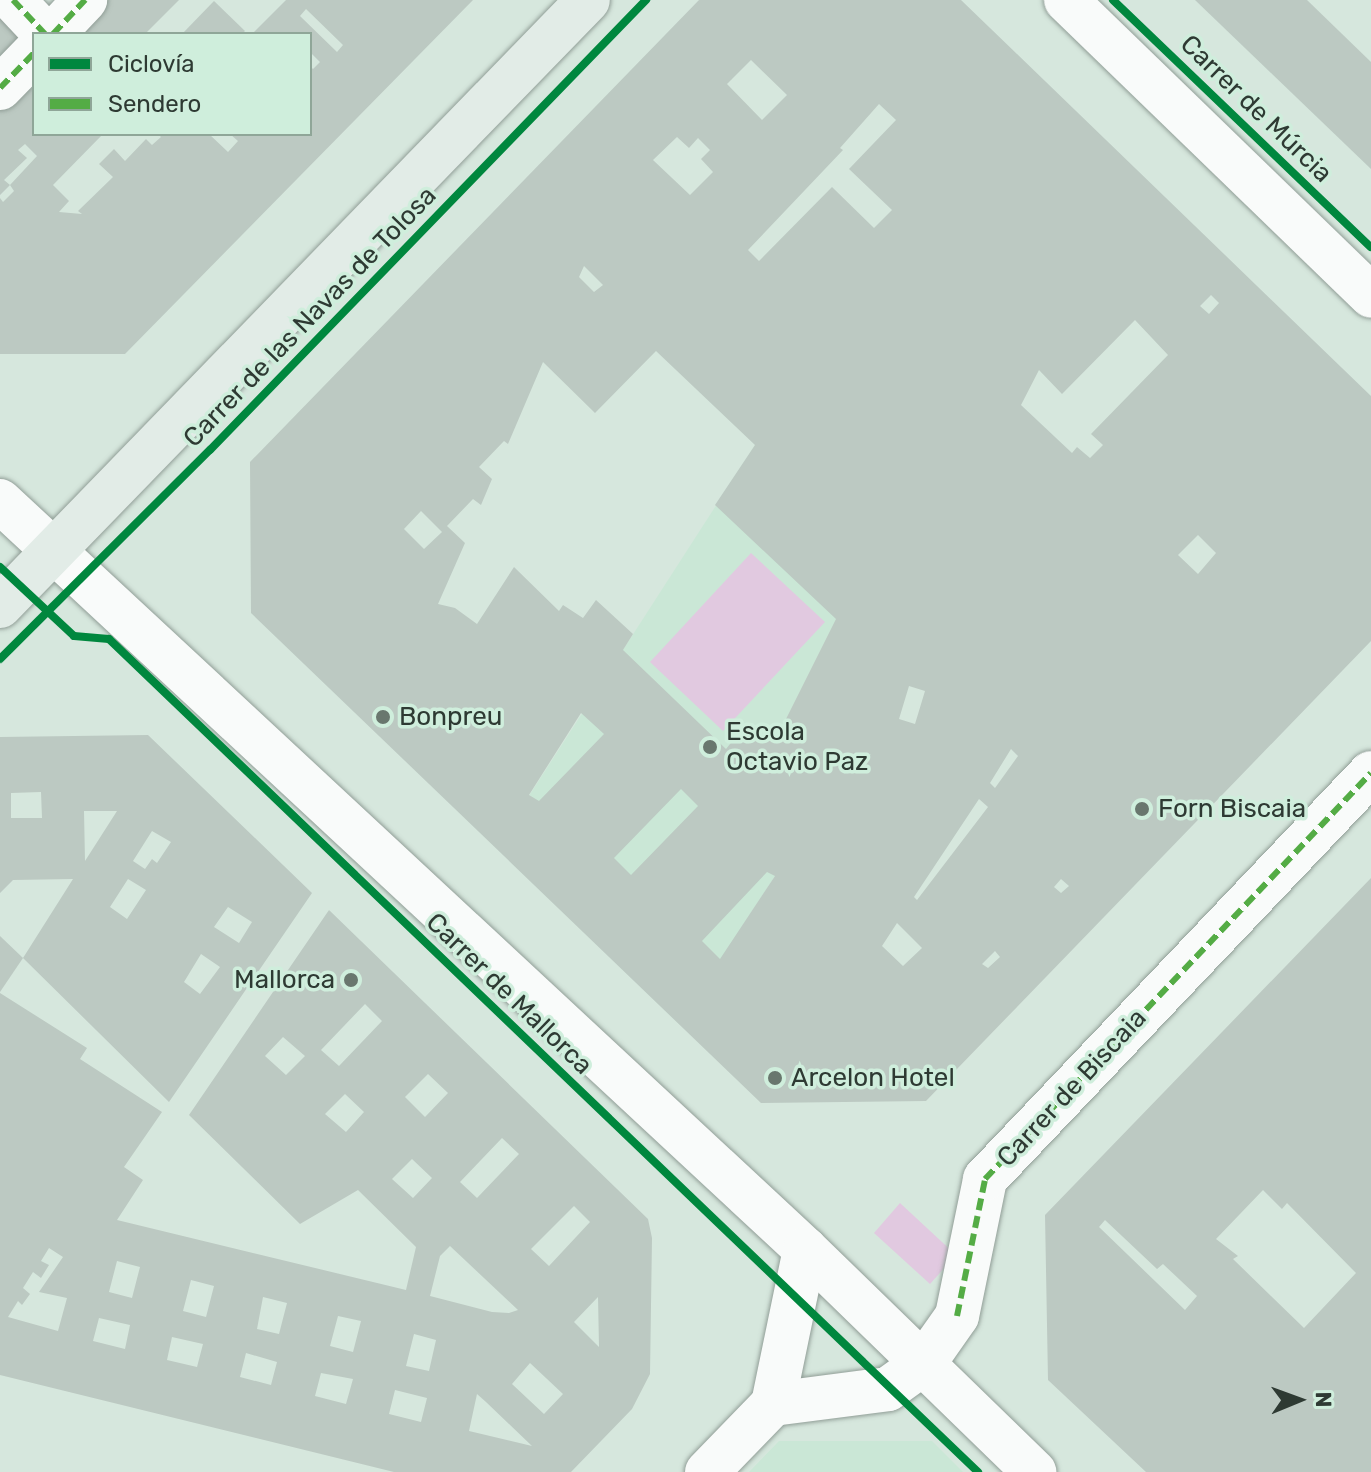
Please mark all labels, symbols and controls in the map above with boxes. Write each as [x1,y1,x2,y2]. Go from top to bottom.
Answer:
street label: Carrer de Múrcia [1173,29,1339,189]
legend [32,32,312,136]
text: Ciclovía [108,50,195,78]
text: Sendero [108,90,201,118]
street label: Carrer de las Navas de Tolosa [177,180,443,454]
place label: Bonpreu [399,701,502,733]
marker: Bonpreu [374,708,392,726]
place label: Escola Octavio Paz [726,716,868,778]
marker: Escola Octavio Paz [701,738,719,756]
place label: Forn Biscaia [1158,793,1306,825]
marker: Forn Biscaia [1133,800,1151,818]
street label: Carrer de Mallorca [419,907,599,1081]
place label: Mallorca [234,964,335,996]
marker: Mallorca [342,971,360,989]
street label: Carrer de Biscaia [991,1003,1153,1173]
place label: Arcelon Hotel [791,1062,955,1094]
marker: Arcelon Hotel [766,1069,784,1087]
north arrow [1259,1360,1339,1440]
text: N [1310,1391,1337,1408]

